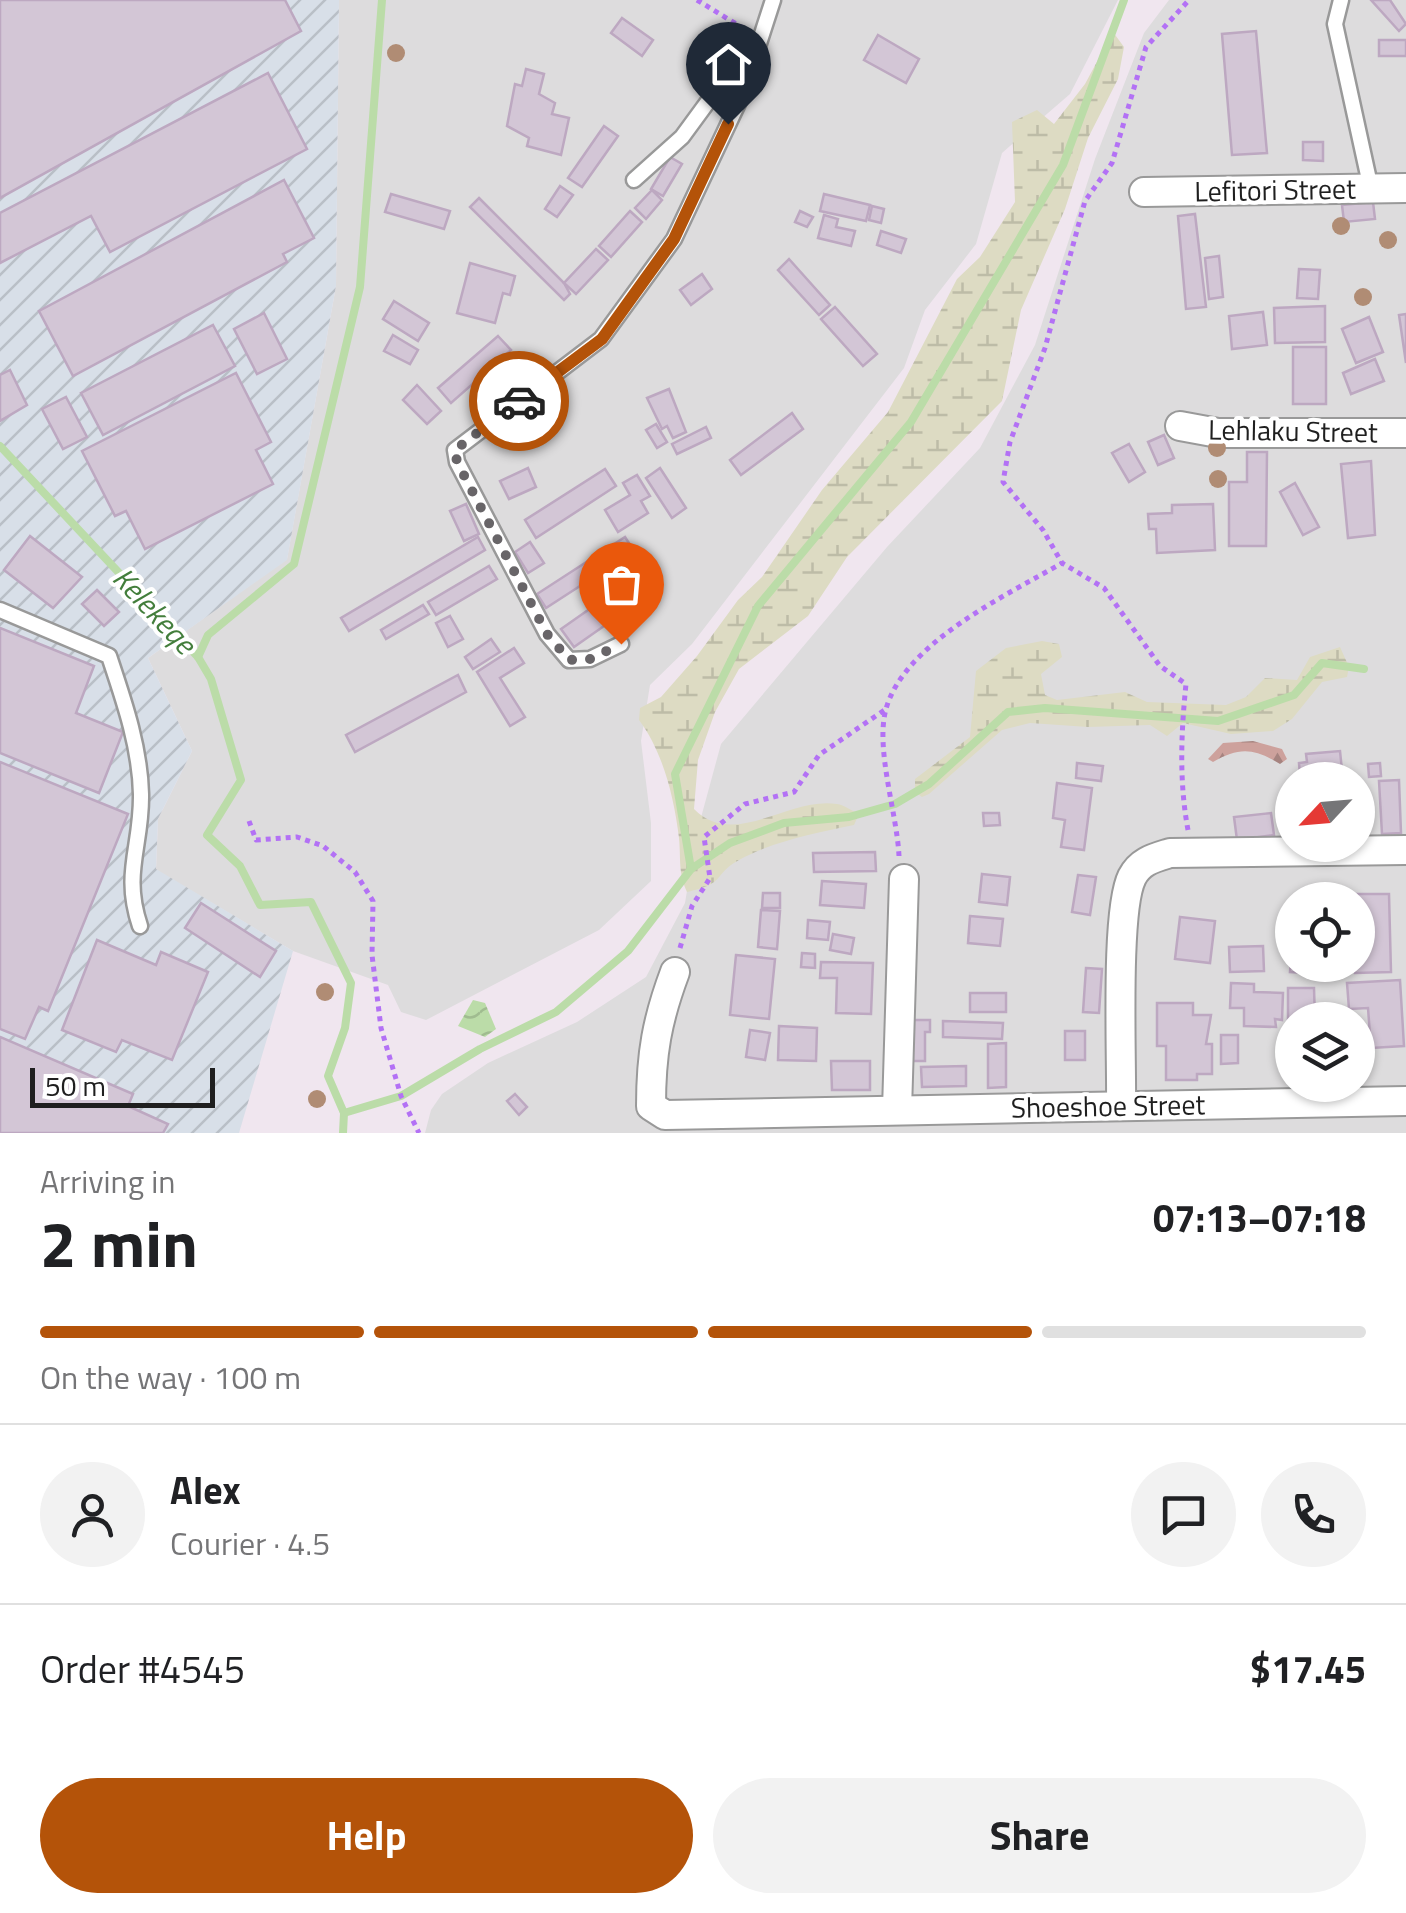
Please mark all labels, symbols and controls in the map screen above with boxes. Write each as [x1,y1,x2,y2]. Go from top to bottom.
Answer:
pin [686,22,771,125]
icon: home [701,37,756,92]
street label: Lefitori Street [1194,167,1356,212]
courier [469,351,569,451]
icon: car [492,374,547,429]
street label: Lehlaku Street [1208,408,1378,453]
pin [579,542,664,645]
water label: Kelekeqe [102,556,209,666]
icon: bag [594,557,649,612]
north arrow [1275,762,1375,862]
map controls [1275,762,1375,1102]
button: locate [1275,882,1375,982]
button: layers [1275,1002,1375,1102]
scale bar [30,1063,215,1108]
text: 50 m [45,1064,106,1107]
street label: Shoeshoe Street [1010,1082,1206,1129]
text: Arriving in [40,1157,176,1205]
text: 07:13–07:18 [1153,1189,1366,1247]
text: 2 min [40,1193,198,1292]
text: On the way · 100 m [40,1353,301,1401]
text: Alex [170,1461,241,1519]
button: person [40,1462,145,1567]
button: chat [1131,1462,1236,1567]
button: phone [1261,1462,1366,1567]
text: Courier · 4.5 [170,1519,330,1567]
text: Order #4545 [40,1640,245,1698]
text: $17.45 [1250,1640,1366,1698]
button: Help [40,1778,693,1893]
button: Share [713,1778,1366,1893]

